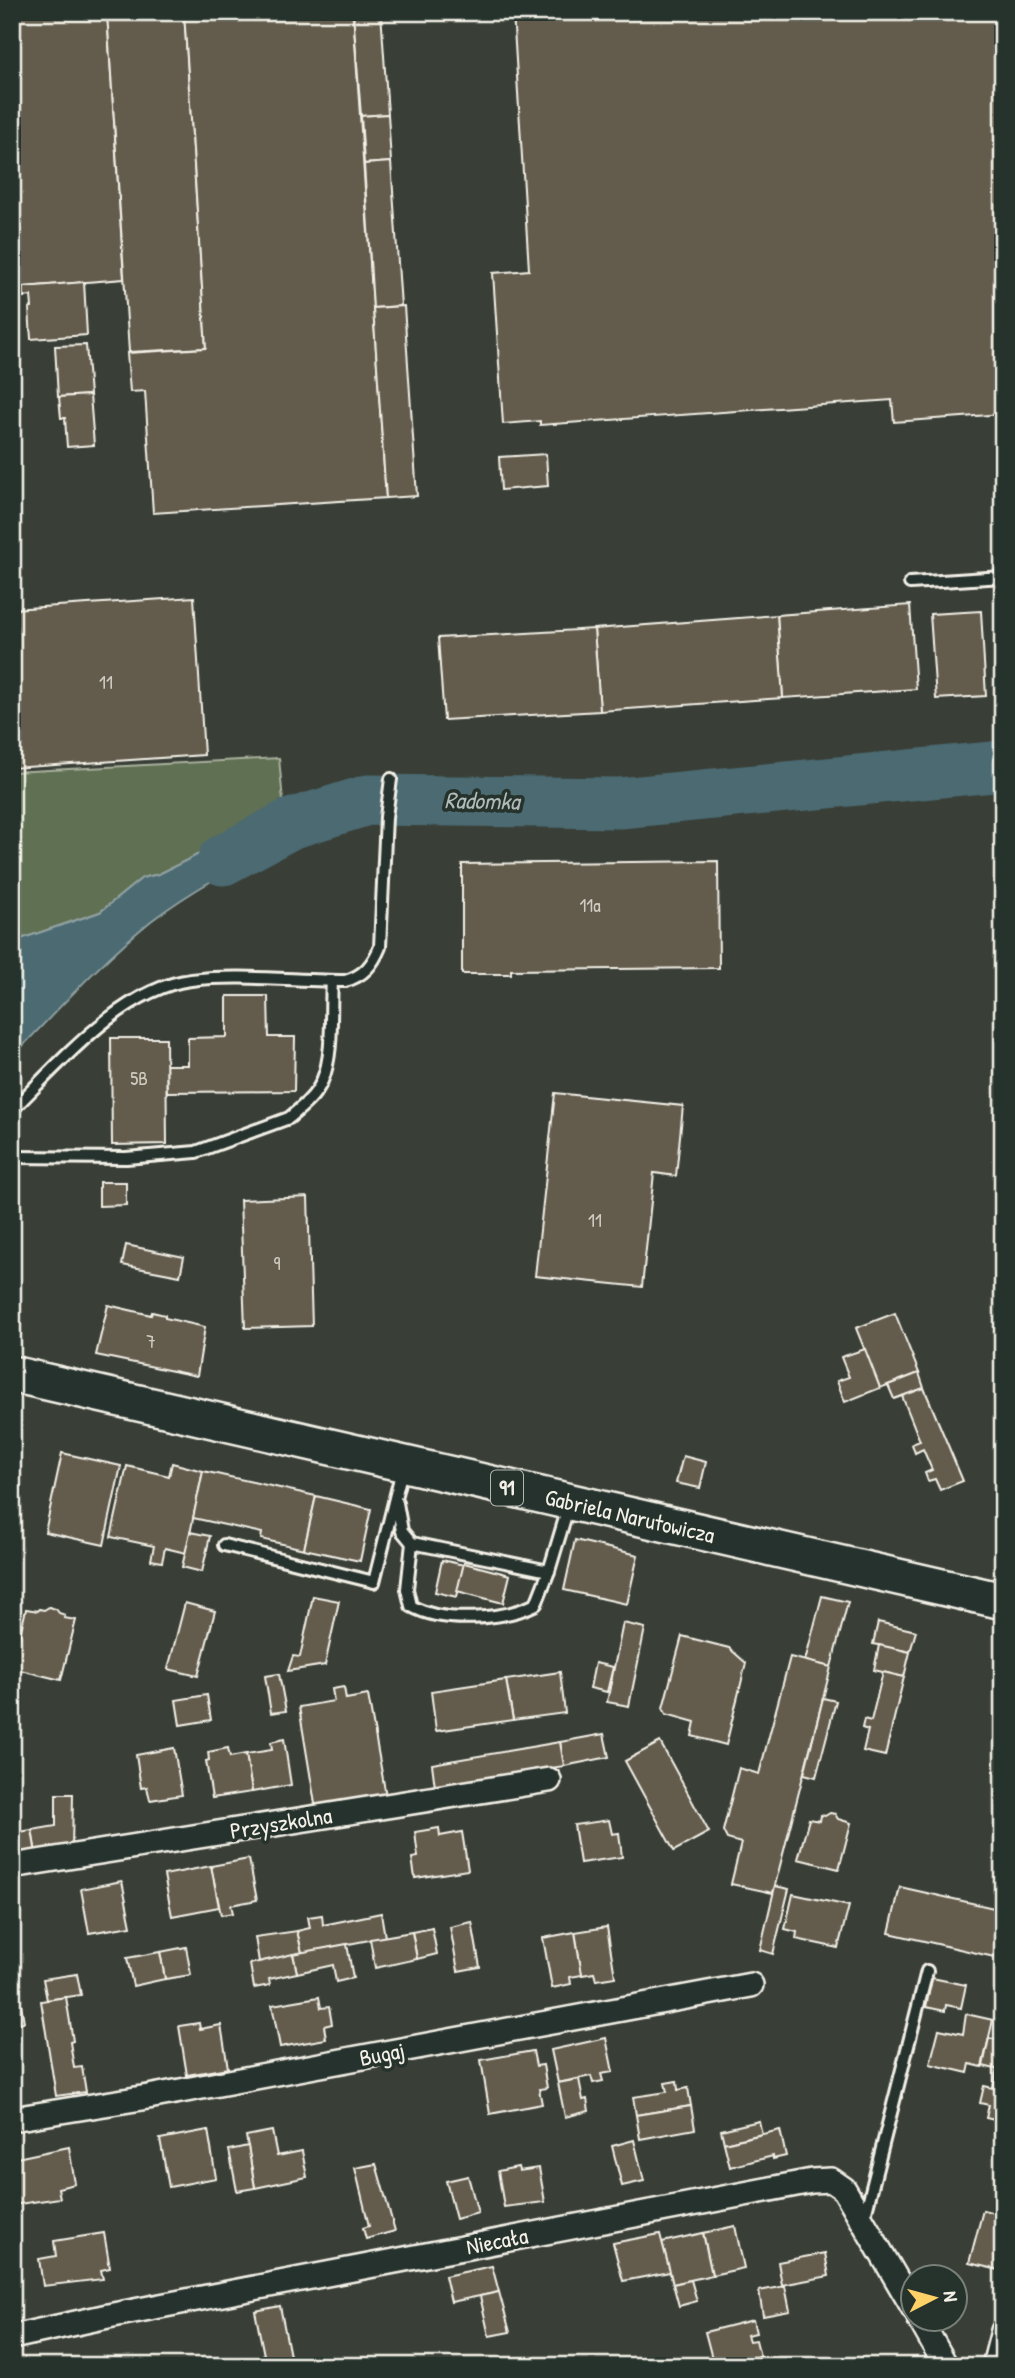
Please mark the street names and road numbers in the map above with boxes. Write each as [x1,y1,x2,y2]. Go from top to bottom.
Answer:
road number: 91 [491,1470,523,1506]
street label: Gabriela Narutowicza [542,1481,718,1550]
street label: Przyszkolna [228,1799,334,1846]
street label: Bugaj [357,2034,407,2073]
street label: Niecała [463,2219,530,2262]

